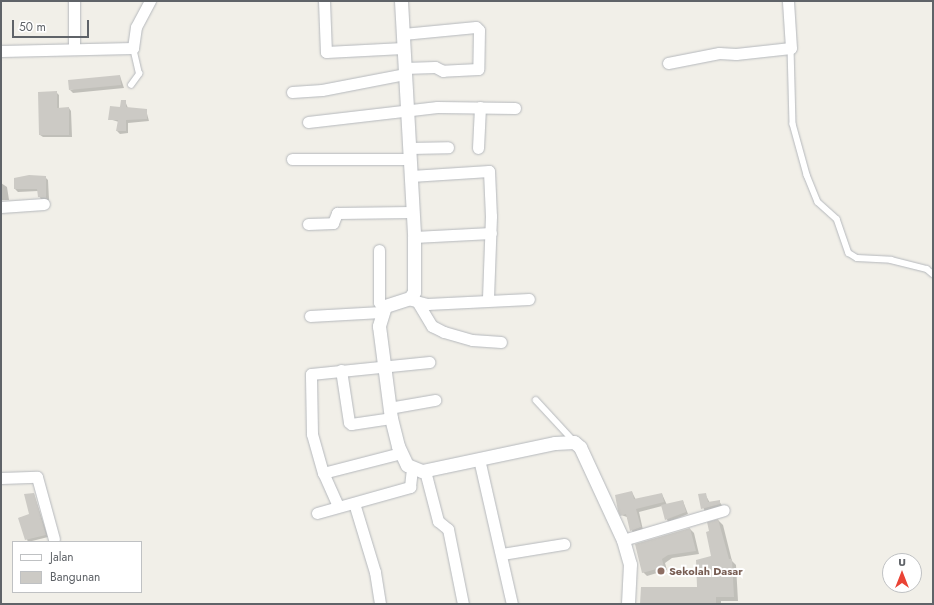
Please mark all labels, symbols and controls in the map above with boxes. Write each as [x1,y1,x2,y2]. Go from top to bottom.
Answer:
scale bar [14,12,91,38]
text: 50 m [19,18,46,36]
legend [12,541,142,593]
text: Jalan [50,548,73,566]
north arrow [882,553,922,593]
text: U [898,554,906,570]
place label: Sekolah Dasar [669,564,743,578]
marker: Sekolah Dasar [656,566,666,576]
text: Bangunan [50,568,100,586]

